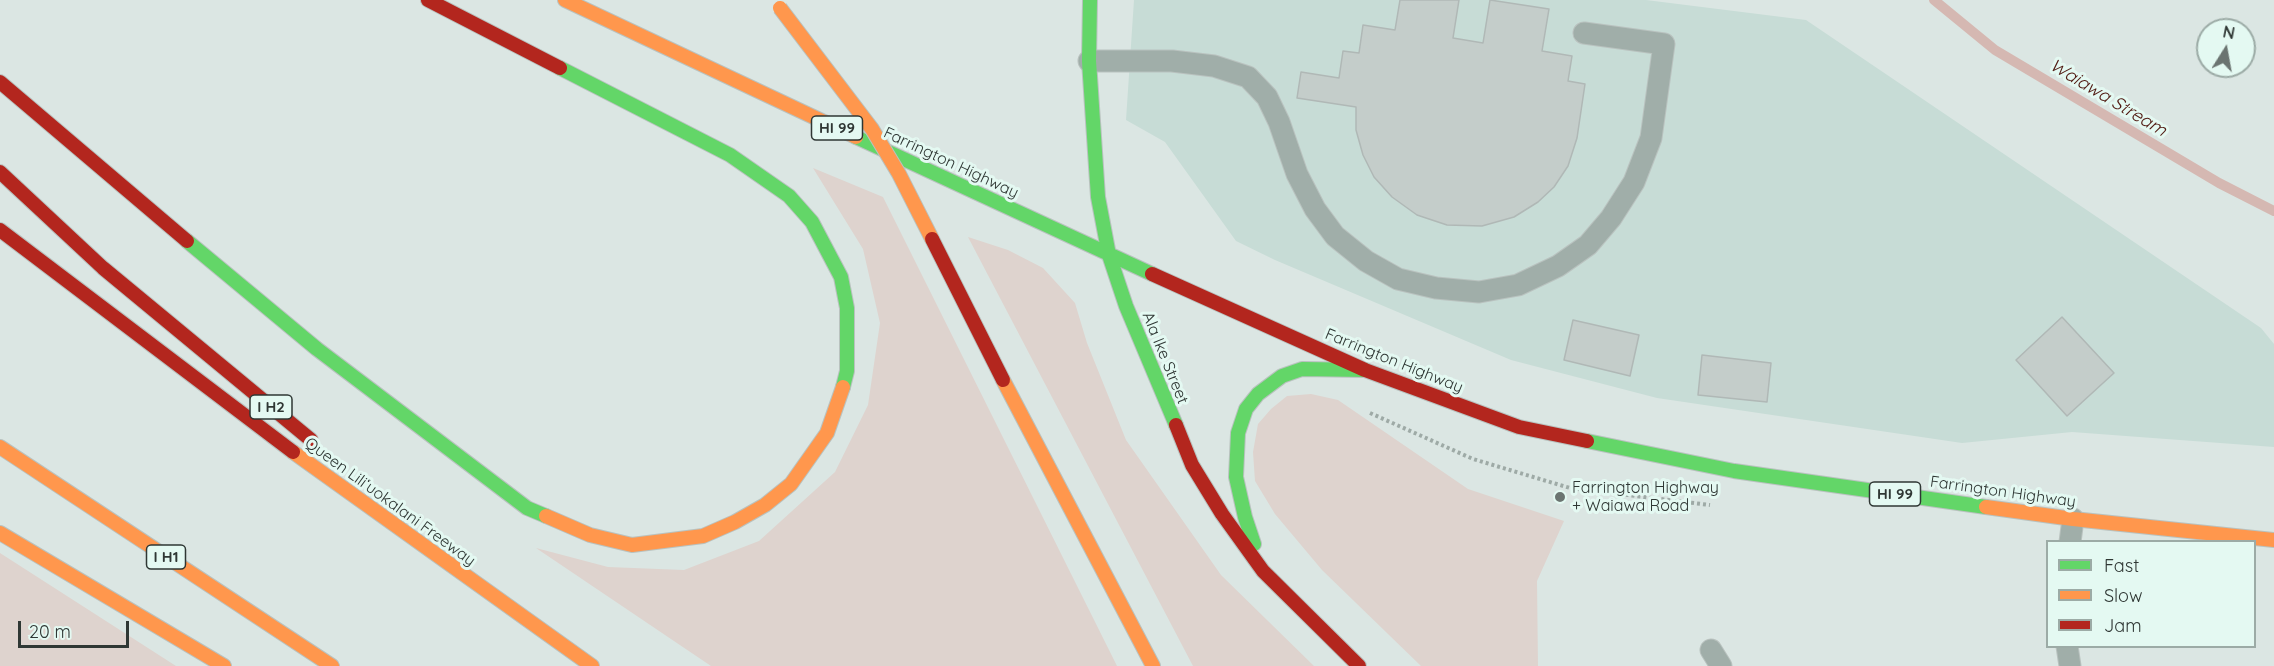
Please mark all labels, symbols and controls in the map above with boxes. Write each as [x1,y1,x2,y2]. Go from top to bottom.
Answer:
north arrow [2196,18,2256,78]
text: N [2221,21,2237,43]
water label: Waiawa Stream [2046,55,2170,141]
road number: HI 99 [812,116,862,140]
street label: Farrington Highway [880,123,1022,203]
street label: Ala Ike Street [1138,309,1192,407]
street label: Farrington Highway [1322,325,1466,397]
road number: I H2 [250,395,292,419]
street label: Queen Liliʻuokalani Freeway [301,434,479,570]
street label: Farrington Highway [1929,472,2077,512]
place label: Farrington Highway + Waiawa Road [1572,478,1719,516]
road number: HI 99 [1870,482,1920,506]
marker: Farrington Highway + Waiawa Road [1553,490,1567,504]
legend [2046,540,2256,648]
road number: I H1 [146,545,186,569]
text: Fast [2104,554,2139,577]
text: Slow [2104,584,2142,607]
scale bar [21,609,132,647]
text: Jam [2104,614,2142,637]
text: 20 m [29,620,71,643]

